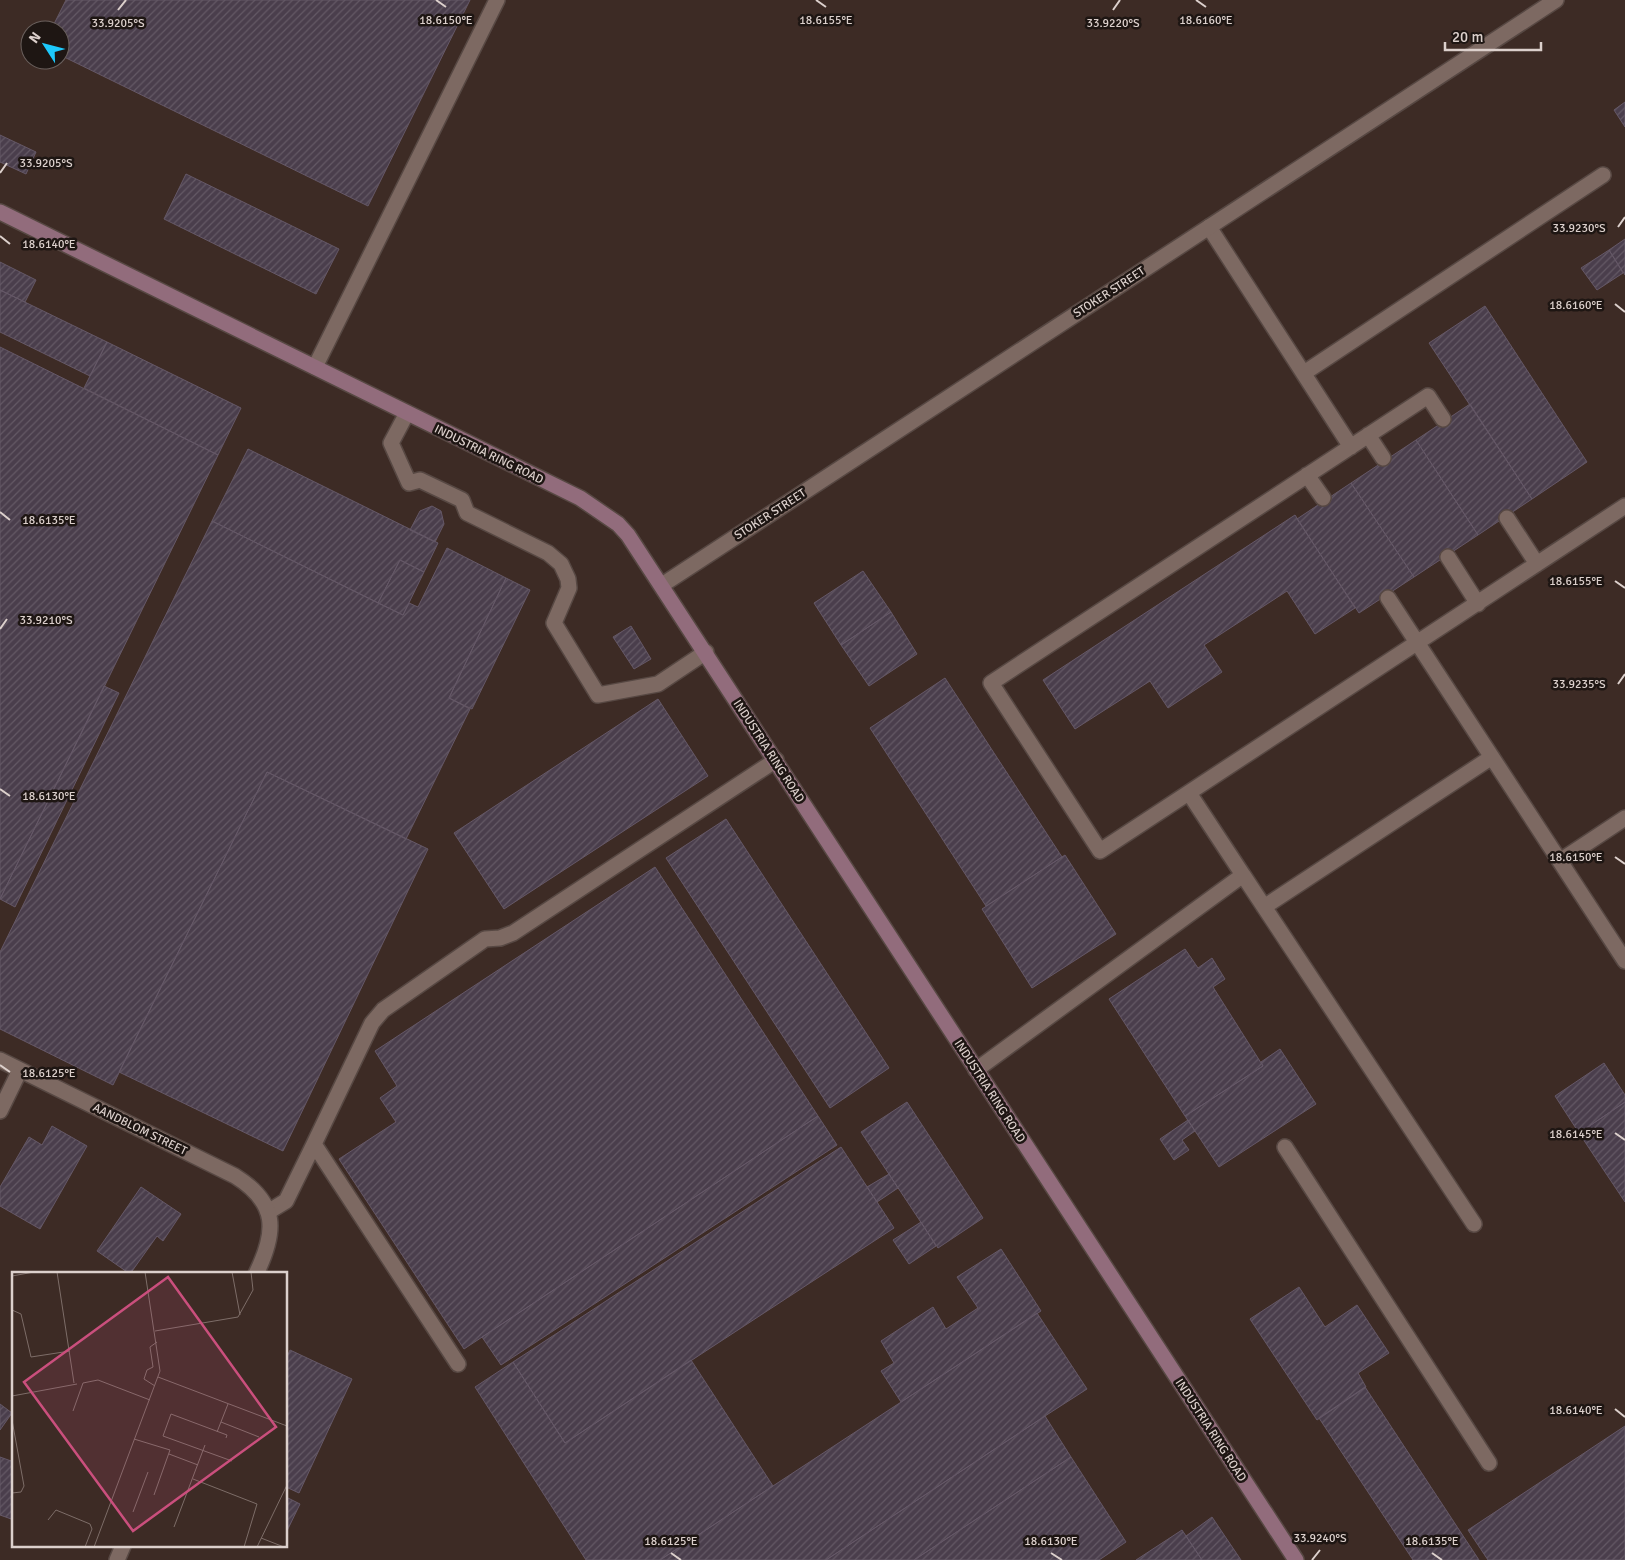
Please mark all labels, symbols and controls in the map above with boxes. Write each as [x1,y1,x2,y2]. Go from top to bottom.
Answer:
text: 18.6150°E [419,13,473,28]
text: 18.6155°E [799,13,853,28]
text: 18.6160°E [1179,13,1233,28]
text: 33.9205°S [91,16,145,31]
text: 33.9220°S [1086,16,1140,31]
north arrow [20,20,70,70]
scale bar [1445,20,1541,52]
text: 20 m [1452,28,1483,46]
text: N [25,29,45,47]
text: 33.9205°S [19,156,73,171]
text: 33.9230°S [1552,221,1606,236]
text: 18.6140°E [22,237,76,252]
street label: STOKER STREET [1071,264,1148,321]
text: 18.6160°E [1549,298,1603,313]
street label: INDUSTRIA RING ROAD [432,422,546,487]
street label: STOKER STREET [732,486,809,543]
text: 18.6135°E [22,513,76,528]
text: 18.6155°E [1549,574,1603,589]
text: 33.9210°S [19,613,73,628]
text: 33.9235°S [1552,677,1606,692]
street label: INDUSTRIA RING ROAD [730,697,808,806]
text: 18.6130°E [22,789,76,804]
text: 18.6150°E [1549,850,1603,865]
street label: INDUSTRIA RING ROAD [951,1037,1029,1146]
text: 18.6125°E [22,1066,76,1081]
street label: AANDBLOM STREET [90,1100,189,1159]
text: 18.6145°E [1549,1127,1603,1142]
inset map [12,1272,288,1548]
street label: INDUSTRIA RING ROAD [1172,1376,1250,1485]
text: 18.6140°E [1549,1403,1603,1418]
text: 33.9240°S [1293,1531,1347,1546]
text: 18.6125°E [644,1534,698,1549]
text: 18.6130°E [1024,1534,1078,1549]
text: 18.6135°E [1405,1534,1459,1549]

